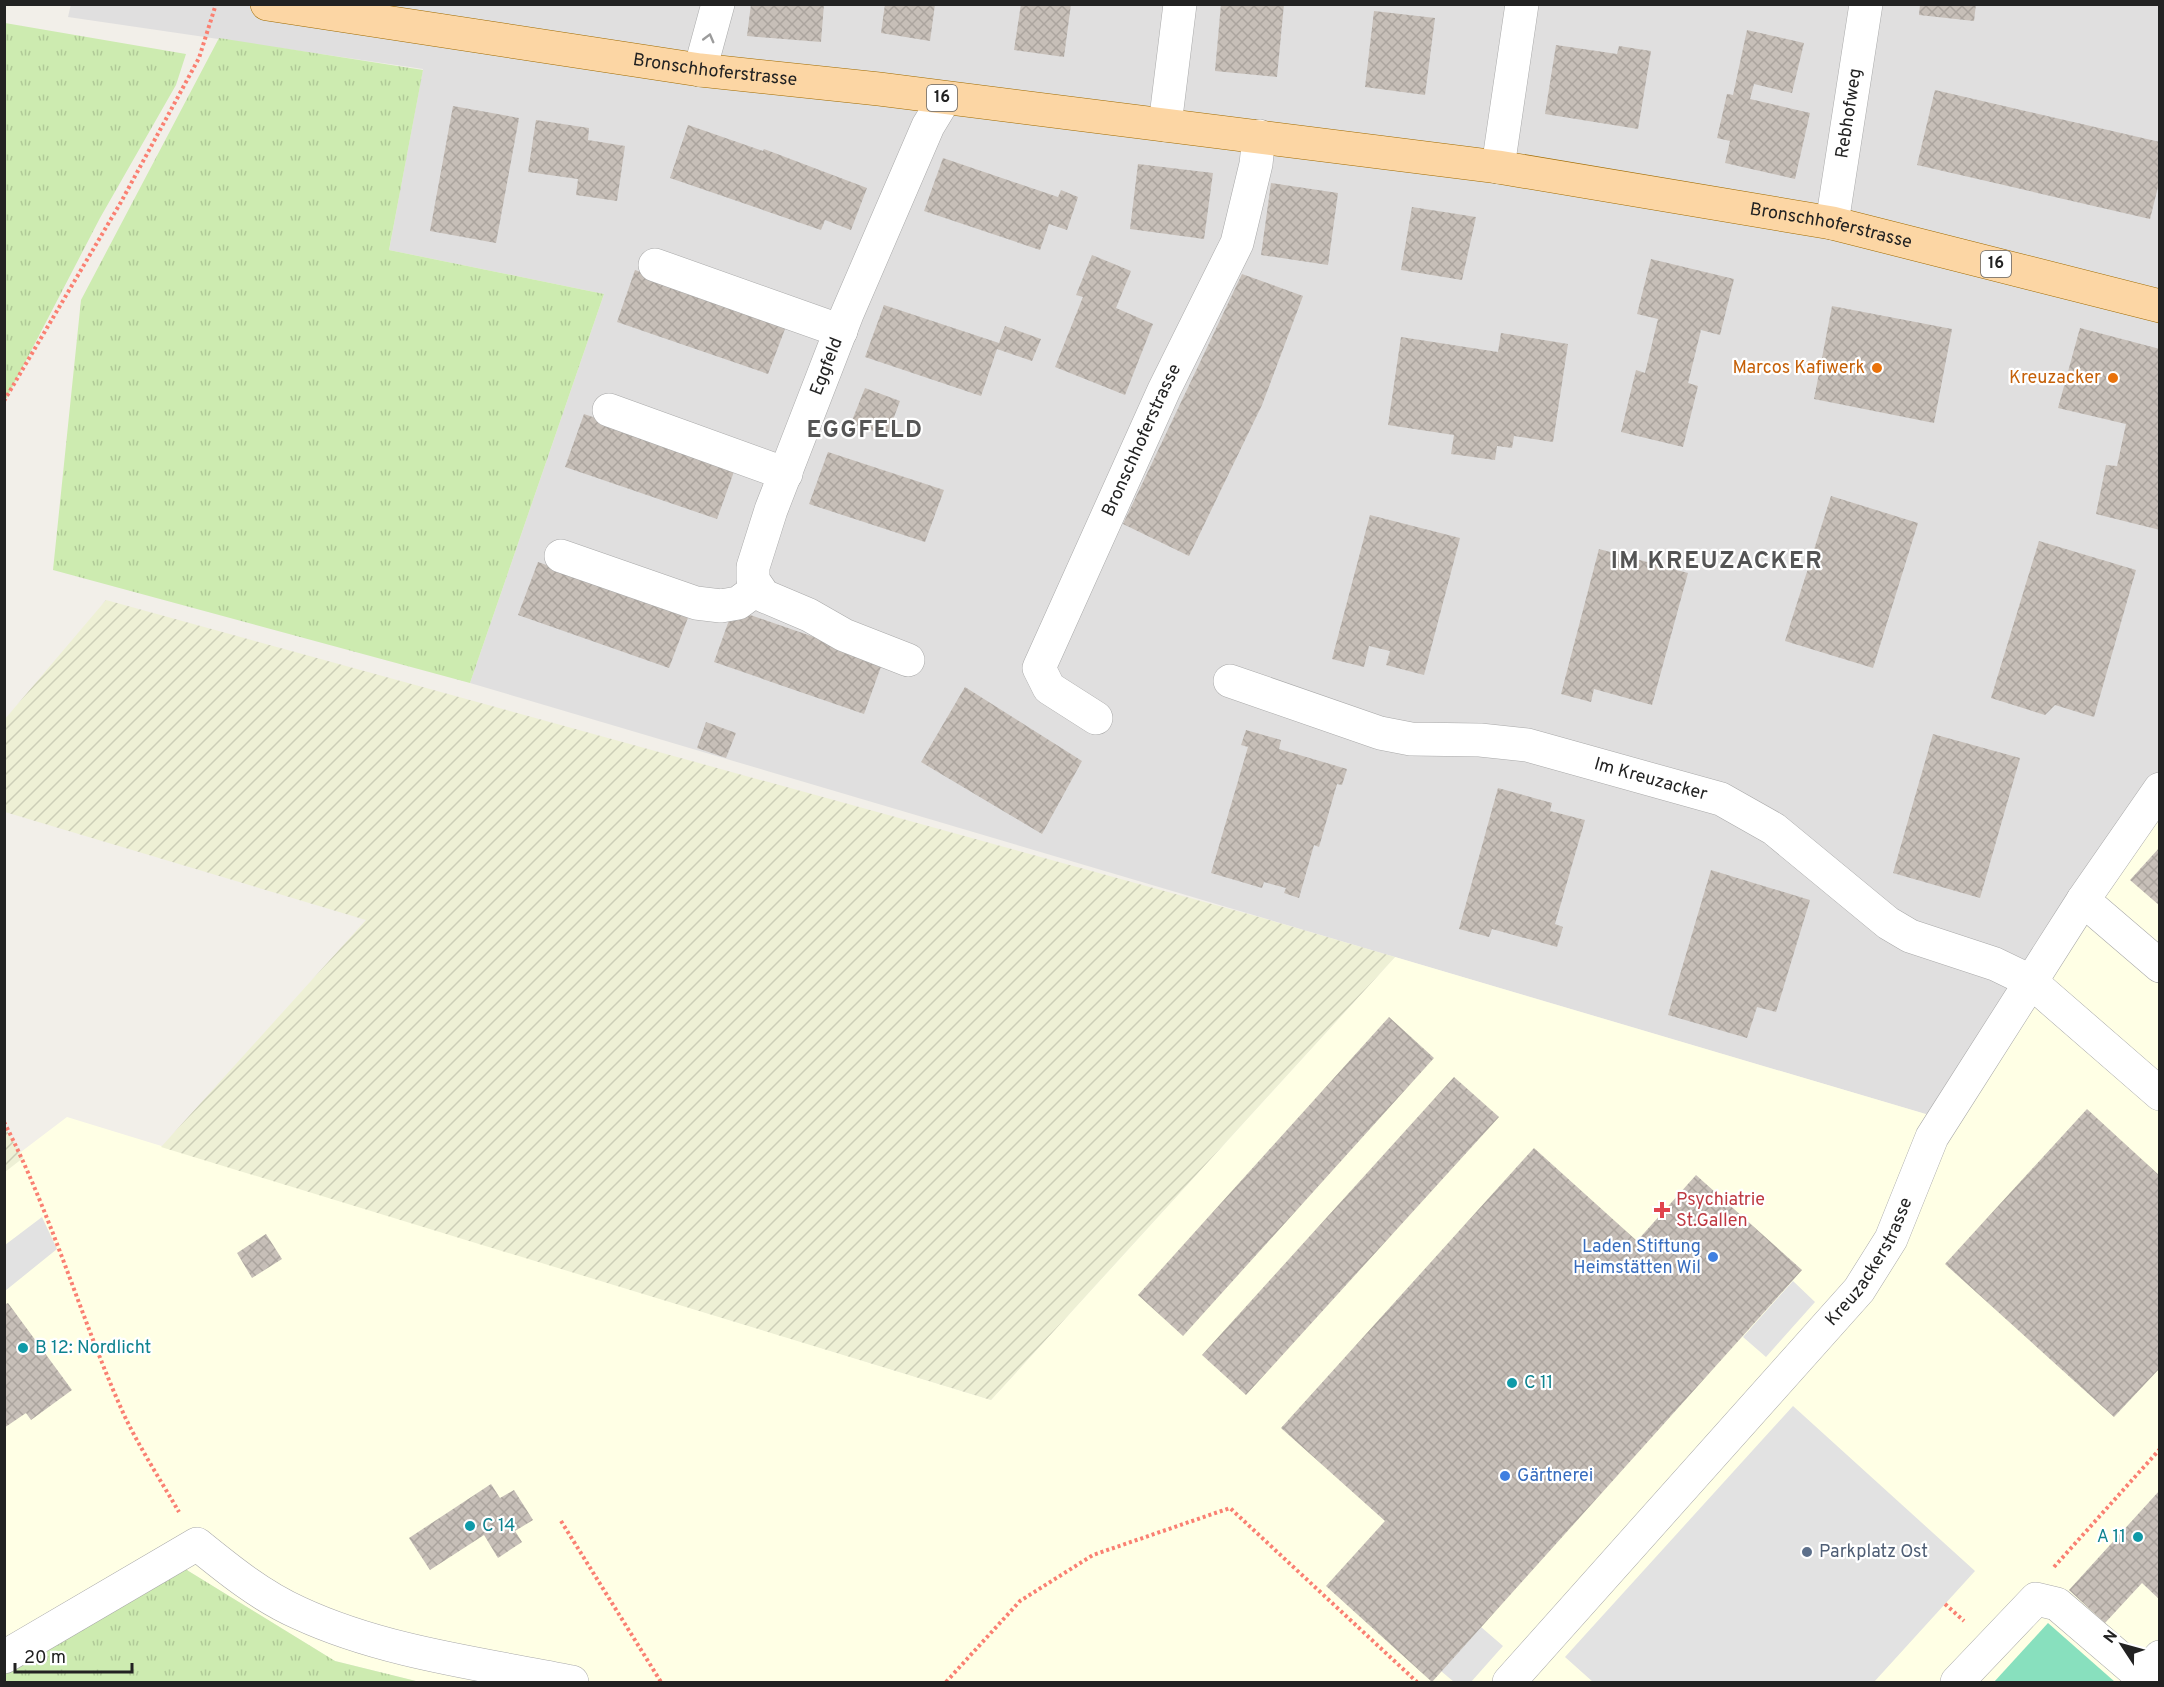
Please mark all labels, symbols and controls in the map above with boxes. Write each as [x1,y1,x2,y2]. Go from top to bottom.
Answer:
one-way arrow [702,33,714,43]
street label: Bronschhoferstrasse [631,48,798,92]
street label: Rebhofweg [1831,67,1867,160]
road number: 16 [927,85,957,111]
street label: Bronschhoferstrasse [1748,198,1914,254]
road number: 16 [1981,251,2011,277]
street label: Eggfeld [805,334,848,399]
place label: Marcos Kafiwerk [1732,357,1865,380]
street label: Bronschhoferstrasse [1097,360,1187,520]
marker: Marcos Kafiwerk [1870,361,1884,375]
place label: Kreuzacker [2009,367,2101,390]
marker: Kreuzacker [2106,371,2120,385]
district label: EGGFELD [806,416,924,446]
district label: IM KREUZACKER [1611,547,1823,577]
street label: Im Kreuzacker [1591,753,1710,806]
place label: Psychiatrie St.Gallen [1676,1189,1765,1233]
street label: Kreuzackerstrasse [1821,1194,1918,1331]
marker: Psychiatrie St.Gallen [1653,1201,1671,1219]
place label: Laden Stiftung Heimstätten Wil [1573,1236,1701,1280]
marker: Laden Stiftung Heimstätten Wil [1706,1250,1720,1264]
place label: B 12: Nordlicht [35,1337,151,1360]
marker: B 12: Nordlicht [16,1341,30,1355]
place label: C 11 [1524,1372,1553,1395]
marker: C 11 [1505,1376,1519,1390]
place label: Gärtnerei [1517,1465,1593,1488]
marker: Gärtnerei [1498,1469,1512,1483]
place label: C 14 [482,1515,515,1538]
marker: C 14 [463,1519,477,1533]
place label: A 11 [2097,1526,2126,1549]
marker: A 11 [2131,1530,2145,1544]
place label: Parkplatz Ost [1819,1541,1928,1564]
marker: Parkplatz Ost [1800,1545,1814,1559]
north arrow [2092,1615,2152,1675]
text: N [2100,1627,2123,1648]
scale bar [15,1636,132,1674]
text: 20 m [24,1647,66,1670]

